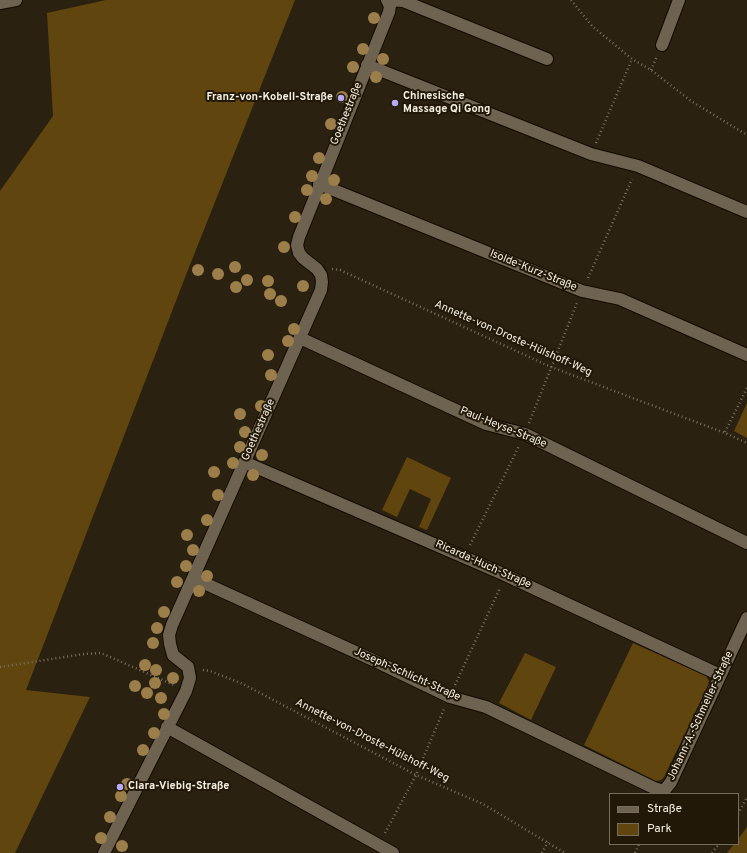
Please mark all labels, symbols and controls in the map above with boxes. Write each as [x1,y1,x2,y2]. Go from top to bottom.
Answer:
street label: Goethestraße [328,81,366,147]
place label: Chinesische Massage Qi Gong [403,90,490,116]
place label: Franz-von-Kobell-Straße [206,91,333,105]
marker: Franz-von-Kobell-Straße [336,93,346,103]
marker: Chinesische Massage Qi Gong [390,98,400,108]
street label: Isolde-Kurz-Straße [488,247,578,295]
street label: Annette-von-Droste-Hülshoff-Weg [432,298,594,380]
street label: Goethestraße [239,397,279,463]
street label: Paul-Heyse-Straße [458,405,548,451]
street label: Ricarda-Huch-Straße [433,538,533,592]
street label: Joseph-Schlicht-Straße [352,646,462,704]
street label: Johann-A.-Schmeller-Straße [665,649,737,783]
street label: Annette-von-Droste-Hülshoff-Weg [293,696,451,786]
place label: Clara-Viebig-Straße [128,780,229,794]
marker: Clara-Viebig-Straße [115,782,125,792]
legend [609,793,739,845]
text: Straße [647,801,682,817]
text: Park [647,821,672,837]

